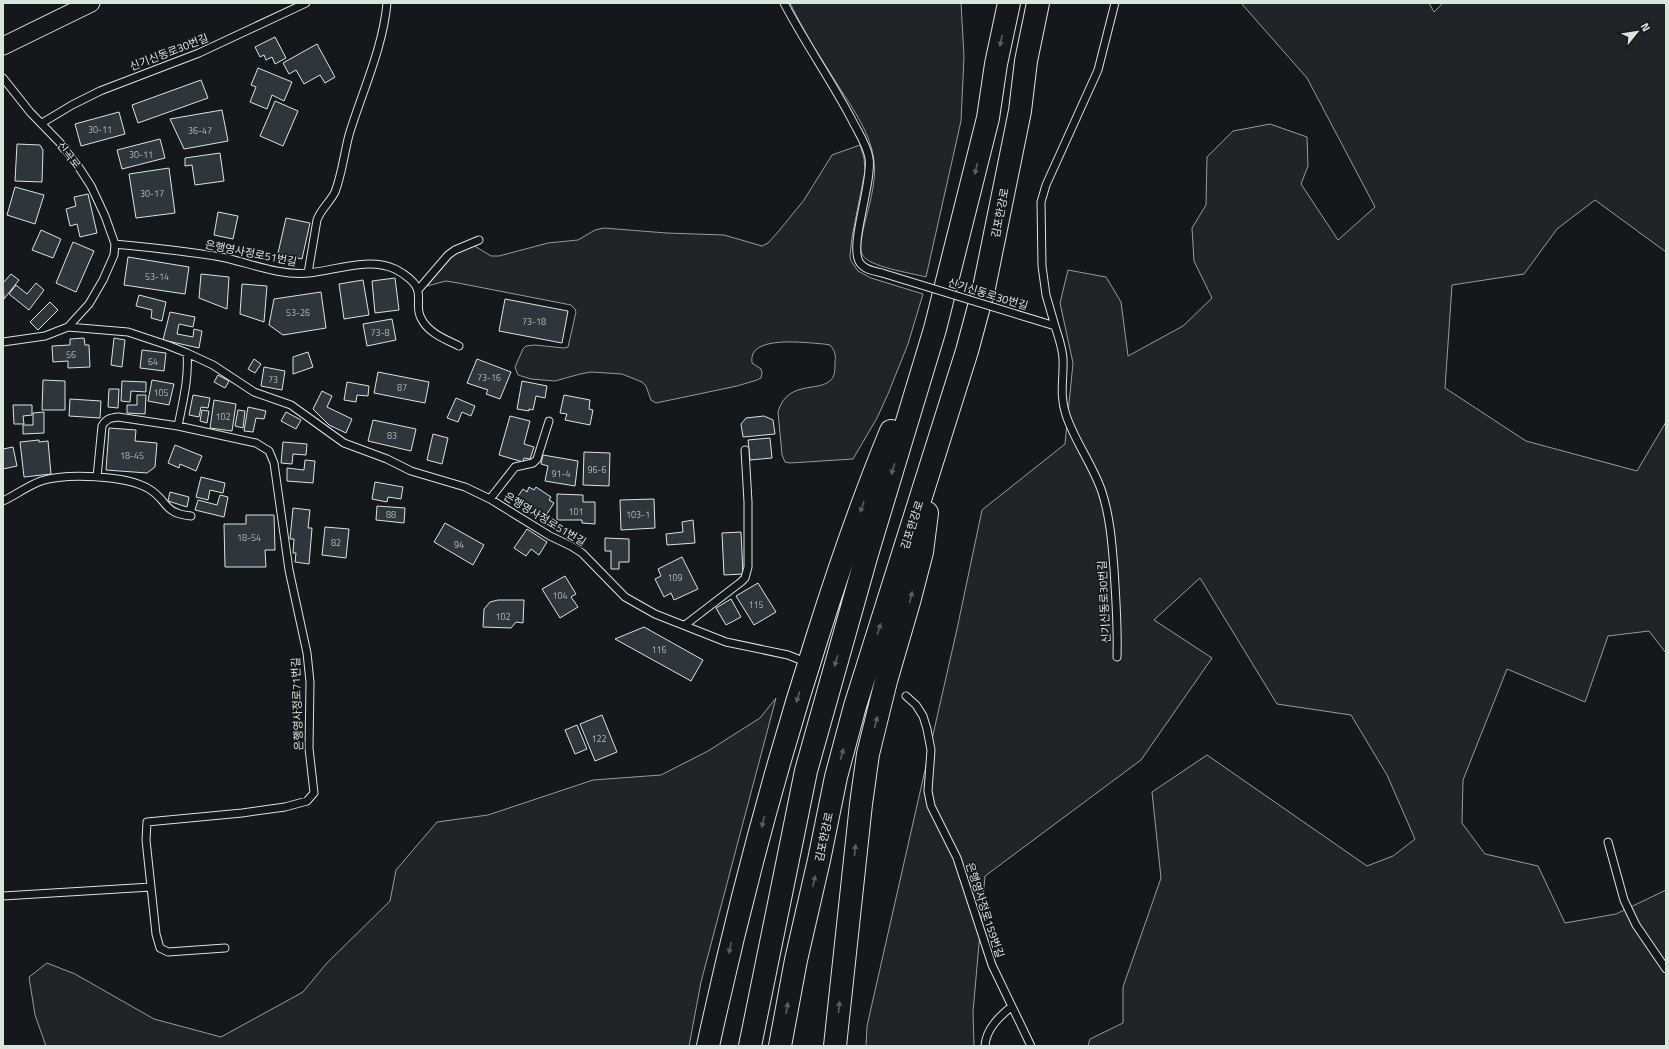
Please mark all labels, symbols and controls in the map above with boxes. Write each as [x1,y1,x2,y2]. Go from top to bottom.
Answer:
north arrow [1617,12,1657,52]
text: N [1637,20,1654,34]
street label: 신기신동로30번길 [127,30,211,74]
one-way arrow [998,35,1004,47]
house number: 30-11 [88,123,112,136]
house number: 36-47 [188,124,212,137]
street label: 신곡로 [53,138,85,172]
house number: 30-11 [129,148,153,161]
one-way arrow [973,163,979,175]
house number: 30-17 [140,187,164,200]
street label: 김포한강로 [987,187,1013,239]
street label: 은행영사정로51번길 [204,236,298,270]
house number: 53-14 [145,270,169,283]
street label: 신기신동로30번길 [946,274,1030,314]
house number: 53-26 [286,306,310,319]
house number: 73-18 [522,315,546,328]
house number: 73-8 [370,326,390,339]
house number: 56 [66,348,76,361]
house number: 64 [148,355,158,368]
house number: 73-16 [477,371,501,384]
house number: 73 [268,373,278,386]
house number: 87 [397,381,407,394]
house number: 105 [153,386,169,399]
house number: 102 [215,410,231,423]
house number: 83 [387,429,397,442]
house number: 18-45 [120,449,144,462]
house number: 96-6 [587,463,607,476]
one-way arrow [890,464,896,476]
house number: 91-4 [551,467,571,480]
street label: 은행영사정로51번길 [501,488,589,550]
street label: 김포한강로 [897,498,927,552]
one-way arrow [859,502,865,514]
house number: 101 [568,505,584,518]
house number: 88 [386,508,396,521]
house number: 103-1 [626,508,650,521]
house number: 18-54 [237,531,261,544]
house number: 82 [331,536,341,549]
house number: 94 [454,538,464,551]
street label: 신기신동로30번길 [1094,560,1114,644]
house number: 109 [667,571,683,584]
house number: 104 [552,589,568,602]
one-way arrow [908,590,914,603]
house number: 115 [748,598,764,611]
house number: 102 [495,610,511,623]
one-way arrow [876,623,882,635]
house number: 116 [651,643,667,656]
one-way arrow [833,655,839,667]
street label: 은행영사정로71번길 [287,657,307,751]
one-way arrow [795,691,801,703]
one-way arrow [873,716,879,728]
house number: 122 [591,732,607,745]
one-way arrow [839,747,845,759]
street label: 김포한강로 [811,811,837,863]
one-way arrow [759,816,765,828]
one-way arrow [852,844,859,856]
street label: 은행영사정로159번길 [962,860,1008,960]
one-way arrow [812,874,818,887]
one-way arrow [726,942,732,954]
one-way arrow [835,1001,842,1013]
one-way arrow [784,1002,790,1014]

